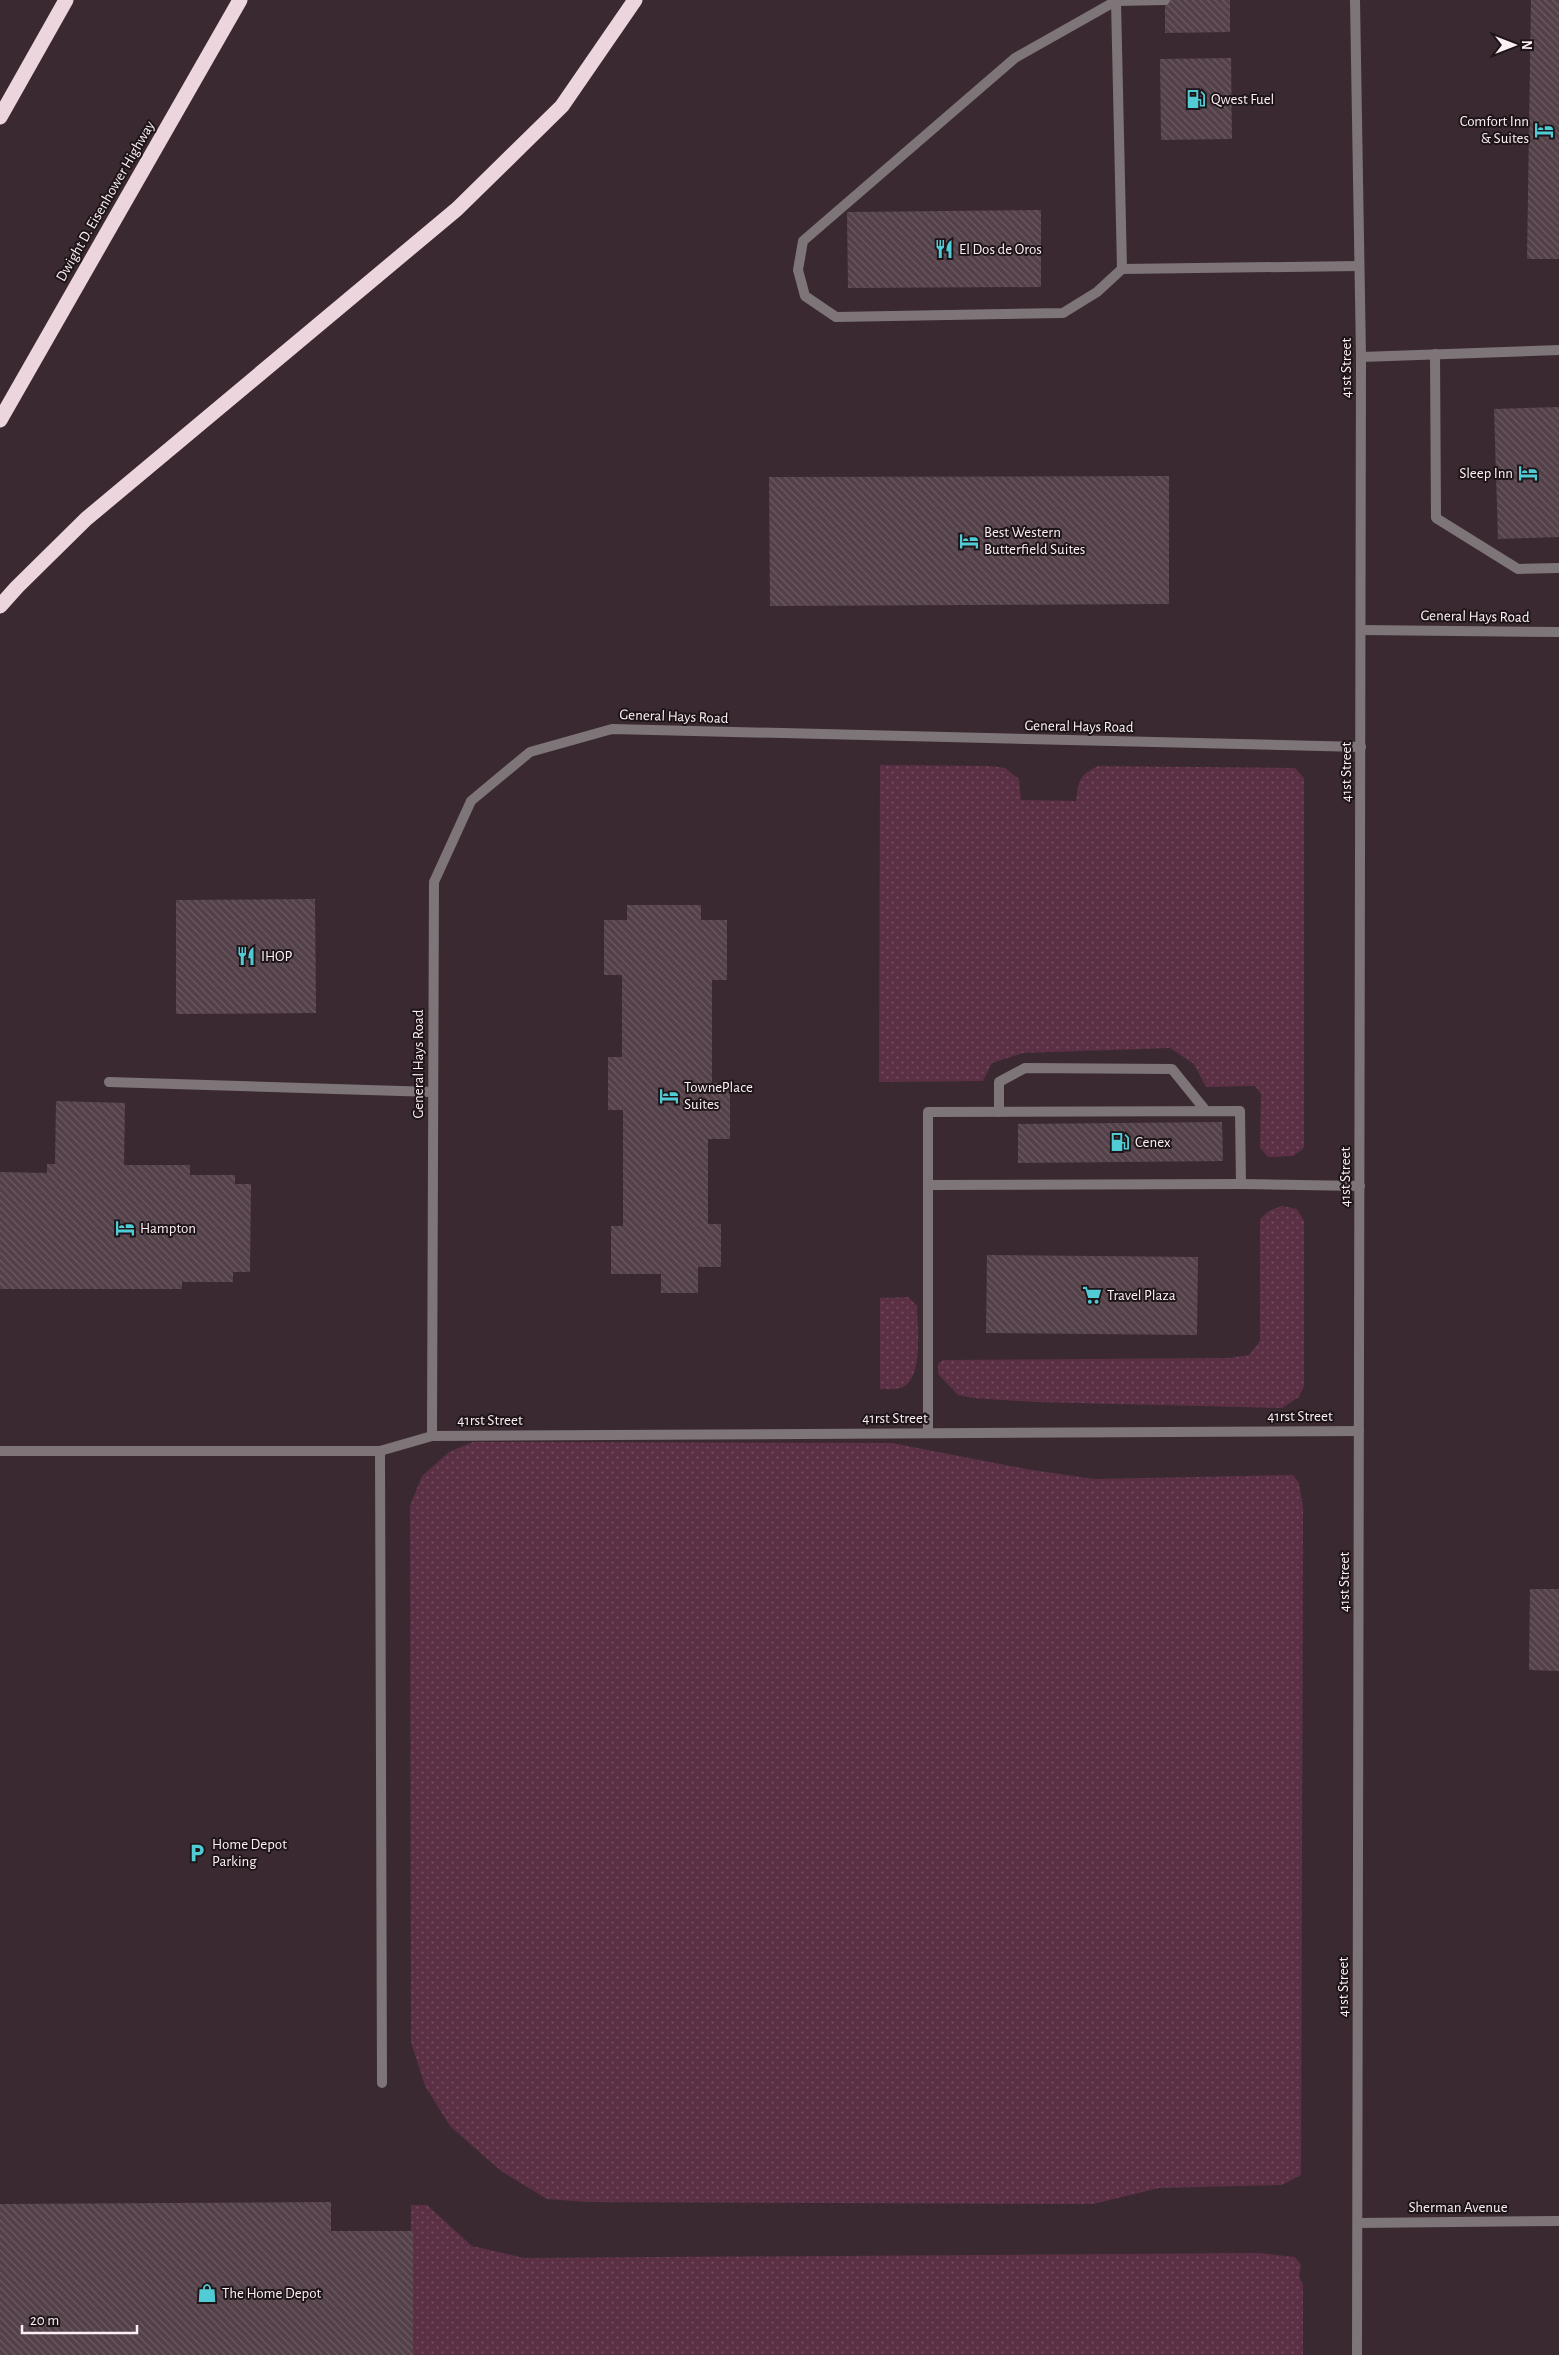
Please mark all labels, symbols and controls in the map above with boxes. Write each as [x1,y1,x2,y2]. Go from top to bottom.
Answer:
north arrow [1489,20,1539,70]
text: N [1519,40,1533,50]
fuel station icon: Qwest Fuel [1185,88,1207,110]
place label: Qwest Fuel [1211,92,1274,107]
place label: Comfort Inn & Suites [1460,114,1529,146]
street label: Dwight D. Eisenhower Highway [53,118,158,284]
hotel icon: Comfort Inn & Suites [1533,119,1555,141]
restaurant icon: El Dos de Oros [933,238,955,260]
place label: El Dos de Oros [959,242,1042,257]
street label: 41st Street [1339,338,1354,398]
hotel icon: Sleep Inn [1517,462,1539,484]
place label: Sleep Inn [1459,466,1513,481]
place label: Best Western Butterfield Suites [984,525,1085,557]
hotel icon: Best Western Butterfield Suites [958,530,980,552]
street label: General Hays Road [1420,608,1530,625]
street label: General Hays Road [619,707,729,726]
street label: General Hays Road [1024,718,1134,735]
street label: 41st Street [1339,742,1354,802]
restaurant icon: IHOP [235,945,257,967]
place label: IHOP [261,949,293,964]
street label: General Hays Road [411,1009,426,1119]
place label: TownePlace Suites [684,1080,753,1112]
hotel icon: TownePlace Suites [658,1085,680,1107]
fuel station icon: Cenex [1109,1131,1131,1153]
place label: Cenex [1135,1135,1171,1150]
street label: 41st Street [1338,1147,1353,1207]
hotel icon: Hampton [114,1217,136,1239]
place label: Hampton [140,1221,196,1236]
supermarket icon: Travel Plaza [1081,1284,1103,1306]
place label: Travel Plaza [1107,1288,1176,1303]
street label: 41rst Street [1267,1409,1333,1424]
street label: 41rst Street [862,1411,928,1426]
street label: 41rst Street [457,1413,523,1428]
street label: 41st Street [1337,1552,1352,1612]
place label: Home Depot Parking [212,1837,287,1869]
parking icon: Home Depot Parking [186,1842,208,1864]
street label: 41st Street [1336,1957,1351,2017]
street label: Sherman Avenue [1408,2200,1508,2215]
shop icon: The Home Depot [196,2282,218,2304]
place label: The Home Depot [222,2286,322,2301]
scale bar [22,2302,138,2334]
text: 20 m [30,2313,59,2328]

